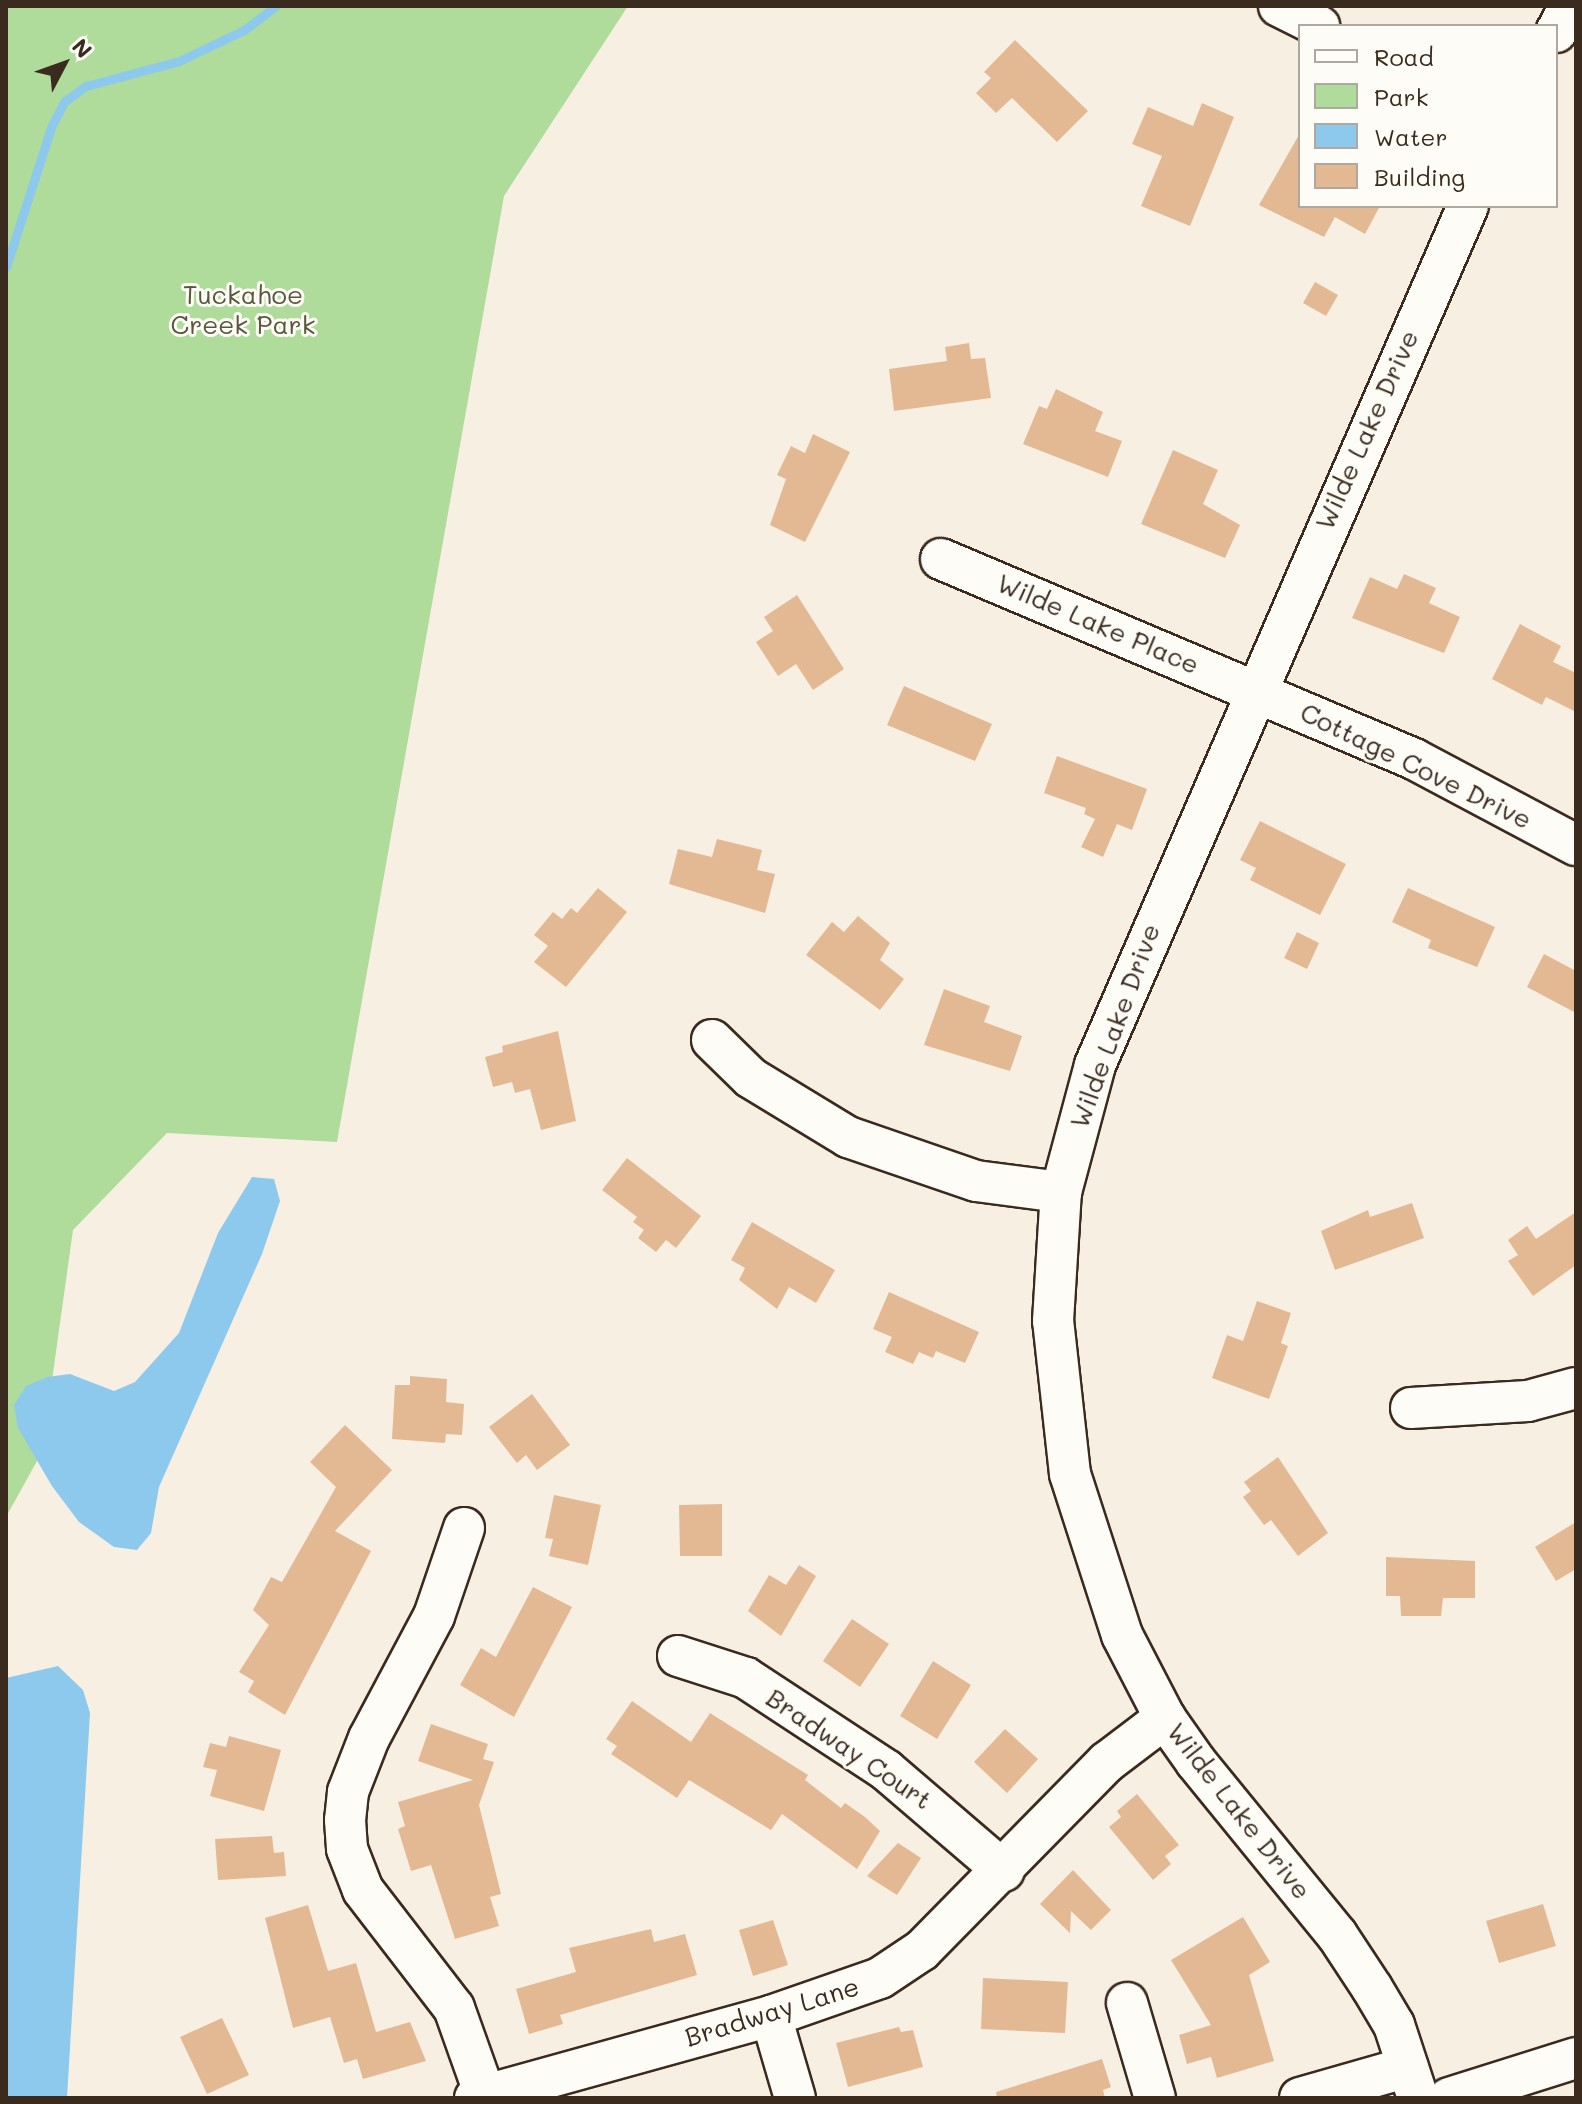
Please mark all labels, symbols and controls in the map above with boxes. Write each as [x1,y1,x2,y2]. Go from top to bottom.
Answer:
north arrow [24,24,104,104]
legend [1298,24,1558,208]
text: N [66,32,99,64]
text: Road [1374,41,1434,72]
text: Park [1374,81,1428,112]
text: Water [1374,121,1448,152]
text: Building [1374,161,1465,192]
park label: Tuckahoe Creek Park [171,279,315,340]
street label: Wilde Lake Drive [1309,325,1425,535]
street label: Wilde Lake Place [992,567,1204,681]
street label: Cottage Cove Drive [1295,696,1537,836]
street label: Wilde Lake Drive [1064,920,1166,1132]
street label: Bradway Court [760,1682,938,1816]
street label: Wilde Lake Drive [1161,1717,1317,1905]
street label: Bradway Lane [681,1971,863,2053]

